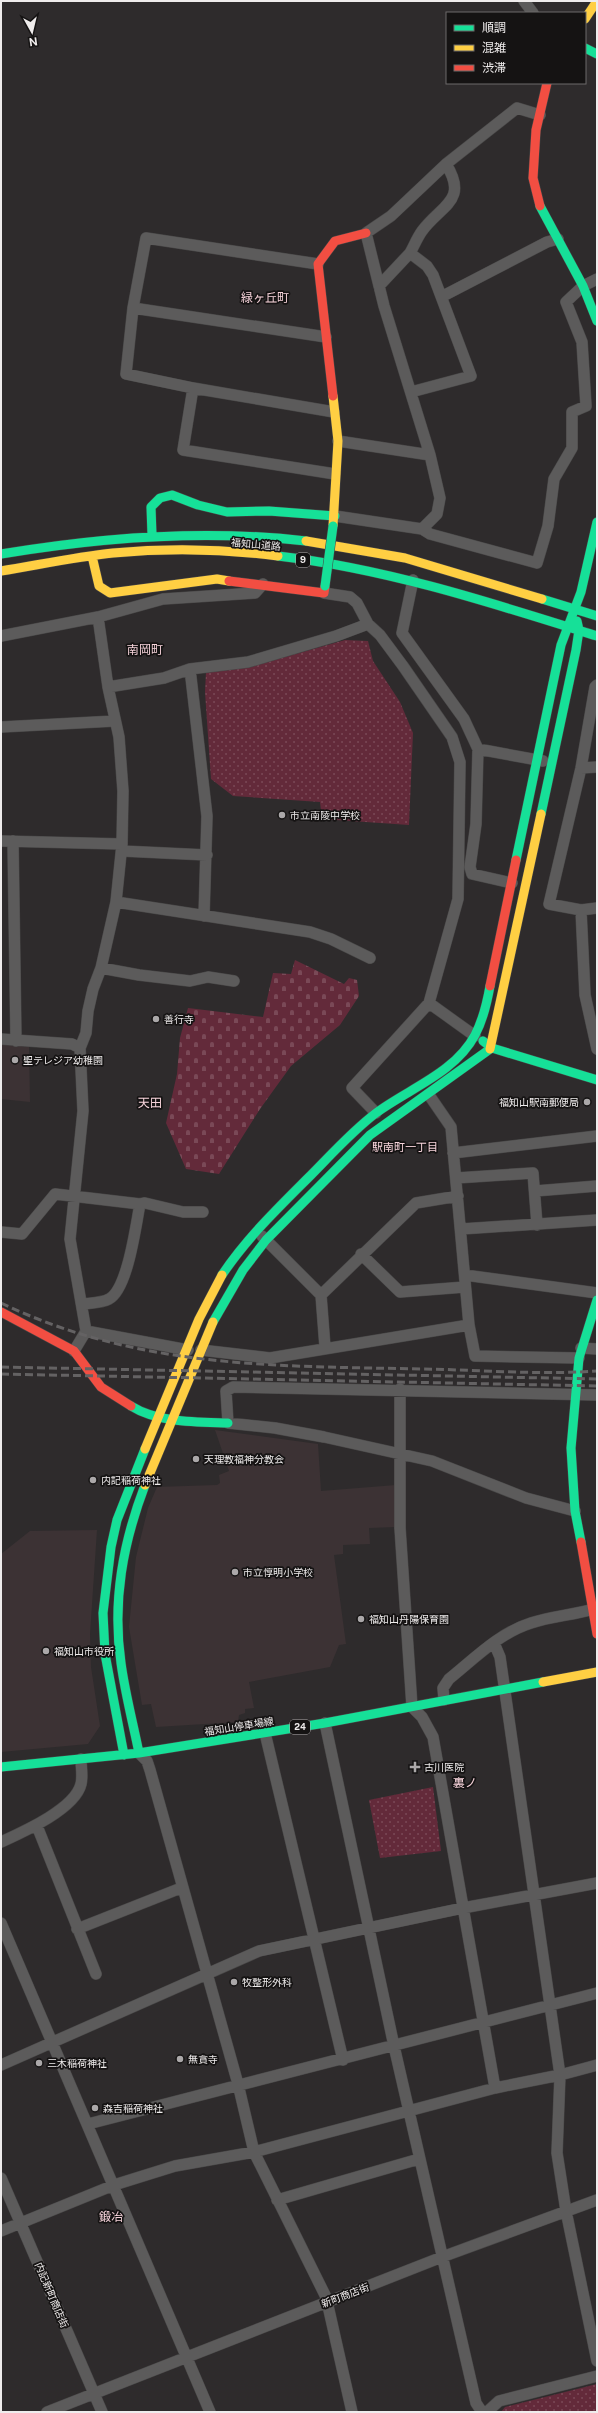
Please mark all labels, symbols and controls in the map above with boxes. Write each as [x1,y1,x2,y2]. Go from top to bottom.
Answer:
north arrow [12,12,52,52]
legend [446,12,586,84]
text: 順調 [482,21,506,35]
text: N [28,35,38,48]
text: 混雑 [482,41,506,55]
text: 渋滞 [482,61,506,75]
district label: 緑ヶ丘町 [241,291,289,305]
street label: 福知山道路 [231,536,281,552]
road number: 9 [296,553,310,567]
district label: 南岡町 [127,643,163,657]
place label: 市立南陵中学校 [290,809,360,821]
marker: 市立南陵中学校 [277,810,287,820]
place label: 善行寺 [164,1013,194,1025]
marker: 善行寺 [151,1014,161,1024]
place label: 聖テレジア幼稚園 [23,1054,103,1066]
marker: 聖テレジア幼稚園 [10,1055,20,1065]
district label: 天田 [138,1096,162,1110]
place label: 福知山駅南郵便局 [499,1096,579,1108]
marker: 福知山駅南郵便局 [582,1097,592,1107]
district label: 駅南町一丁目 [372,1141,438,1153]
place label: 天理教福神分教会 [204,1453,284,1465]
marker: 天理教福神分教会 [191,1454,201,1464]
place label: 内記稲荷神社 [101,1474,161,1486]
marker: 内記稲荷神社 [88,1475,98,1485]
place label: 市立惇明小学校 [243,1566,313,1578]
marker: 市立惇明小学校 [230,1567,240,1577]
place label: 福知山丹陽保育園 [369,1613,449,1625]
marker: 福知山丹陽保育園 [356,1614,366,1624]
place label: 福知山市役所 [54,1645,114,1657]
marker: 福知山市役所 [41,1646,51,1656]
street label: 福知山停車場線 [203,1715,275,1737]
road number: 24 [290,1720,310,1734]
marker: 古川医院 [409,1761,421,1773]
place label: 古川医院 [424,1761,464,1773]
district label: 裏ノ [453,1776,477,1790]
place label: 牧整形外科 [242,1976,292,1988]
marker: 牧整形外科 [229,1977,239,1987]
place label: 無貪寺 [188,2053,218,2065]
marker: 無貪寺 [175,2054,185,2064]
place label: 三木稲荷神社 [47,2057,107,2069]
marker: 三木稲荷神社 [34,2058,44,2068]
place label: 森吉稲荷神社 [103,2102,163,2114]
marker: 森吉稲荷神社 [90,2103,100,2113]
district label: 鍛冶 [99,2210,123,2224]
street label: 内記新町商店街 [33,2260,71,2330]
street label: 新町商店街 [320,2280,370,2310]

